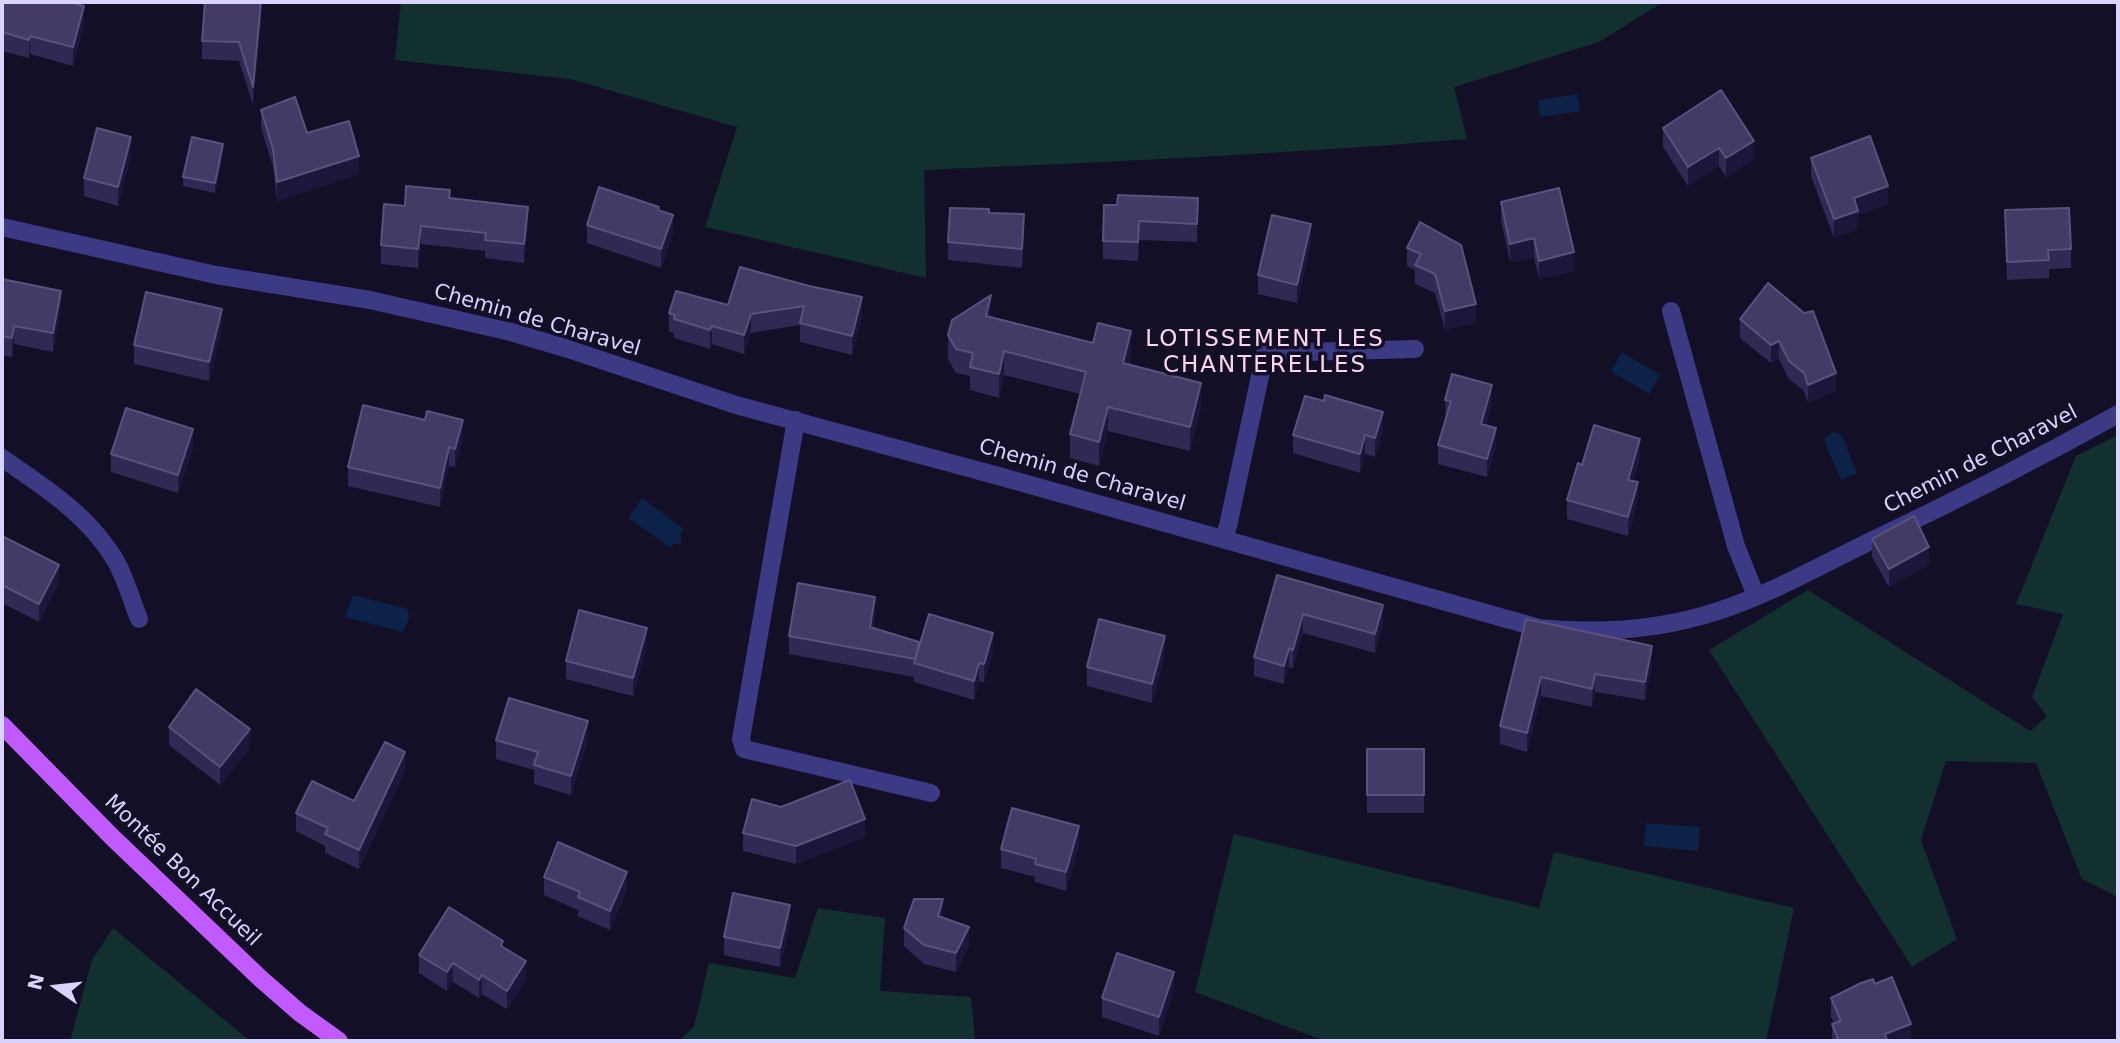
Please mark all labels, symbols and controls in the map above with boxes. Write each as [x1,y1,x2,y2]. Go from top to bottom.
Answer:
street label: Chemin de Charavel [431,279,643,363]
district label: LOTISSEMENT LES CHANTERELLES [1147,326,1383,380]
street label: Chemin de Charavel [1880,400,2082,520]
street label: Chemin de Charavel [976,434,1188,518]
street label: Montée Bon Accueil [99,790,265,952]
north arrow [21,952,91,1022]
text: N [23,972,48,992]

